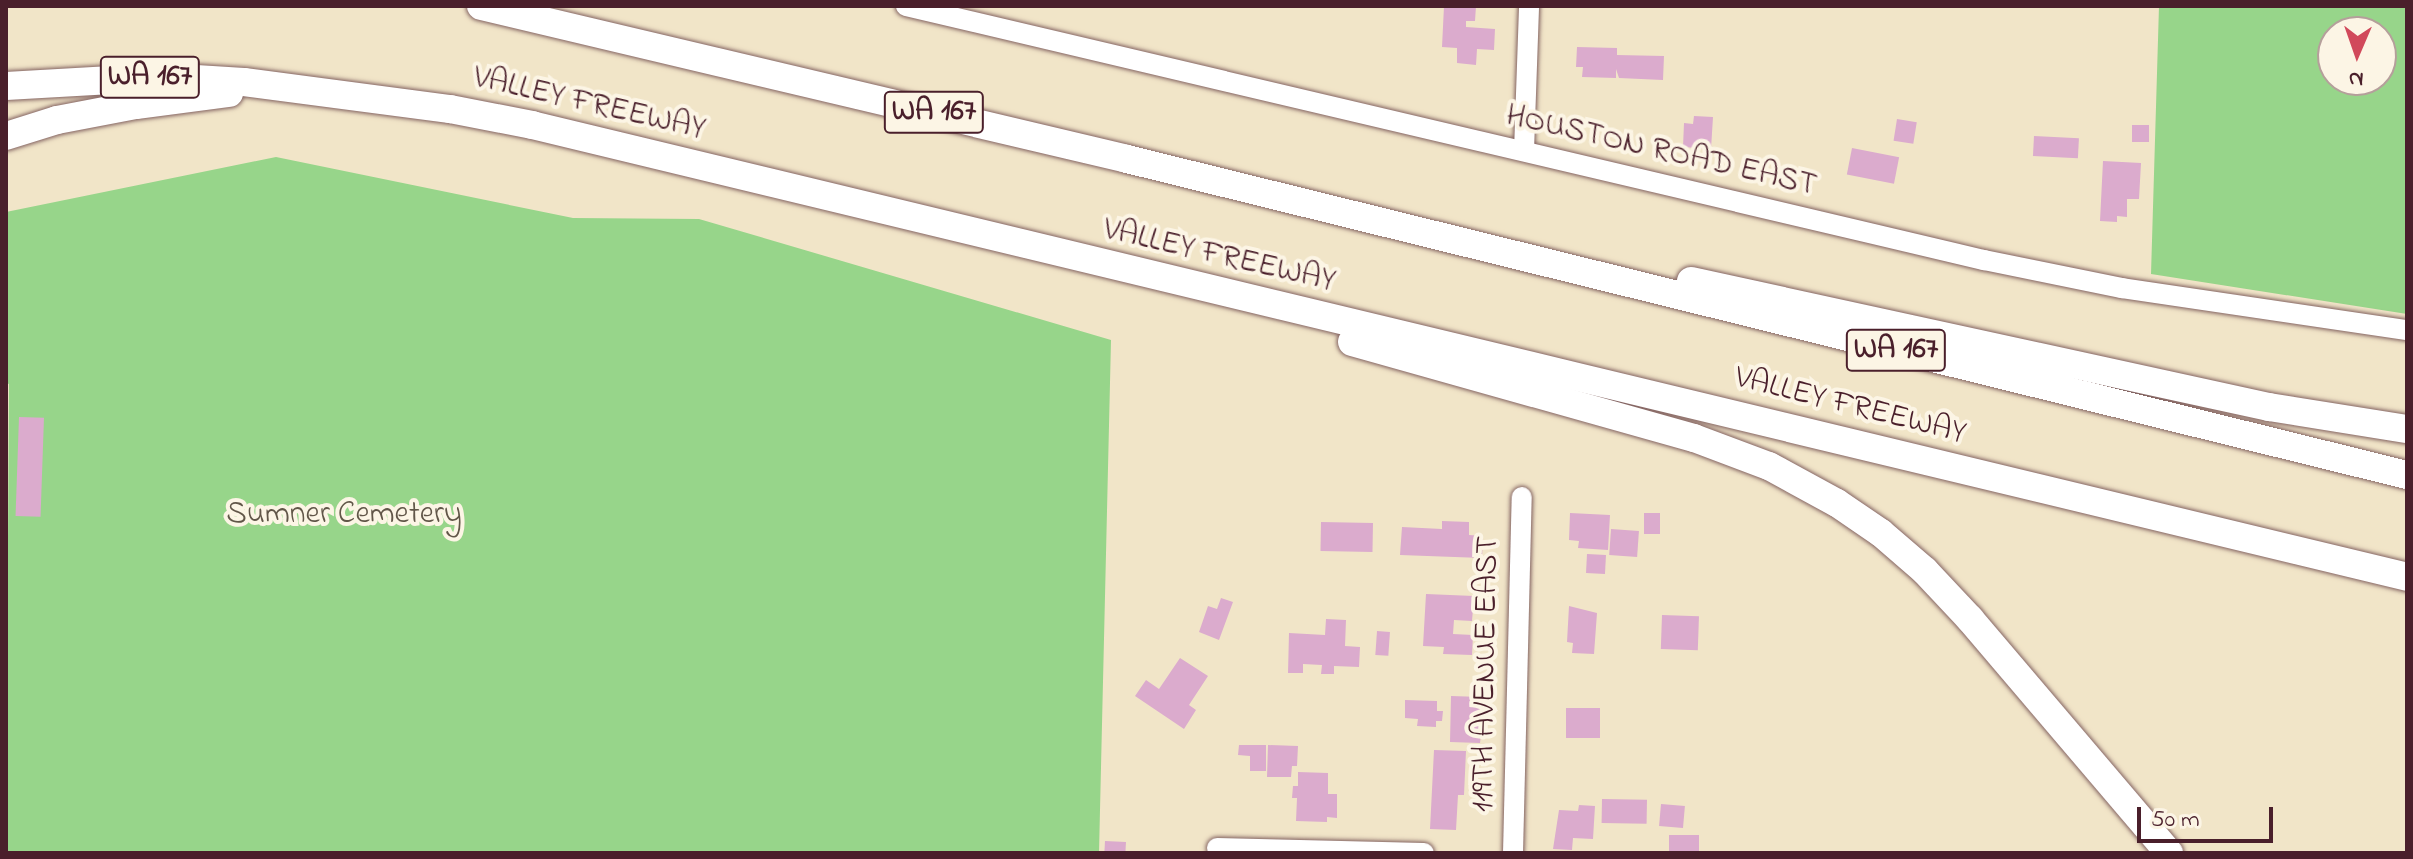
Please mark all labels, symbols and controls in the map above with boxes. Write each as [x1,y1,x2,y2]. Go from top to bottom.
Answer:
north arrow [2317,16,2397,96]
road number: WA 167 [98,51,202,103]
street label: VALLEY FREEWAY [469,60,709,150]
text: N [2348,62,2364,94]
road number: WA 167 [882,86,986,138]
street label: HOUSTON ROAD EAST [1502,98,1820,206]
street label: VALLEY FREEWAY [1099,212,1339,302]
road number: WA 167 [1844,324,1948,376]
street label: VALLEY FREEWAY [1730,360,1970,454]
park label: Sumner Cemetery [226,496,462,534]
street label: 119TH AVENUE EAST [1465,536,1509,812]
scale bar [2141,791,2277,841]
text: 50 m [2151,803,2200,838]

